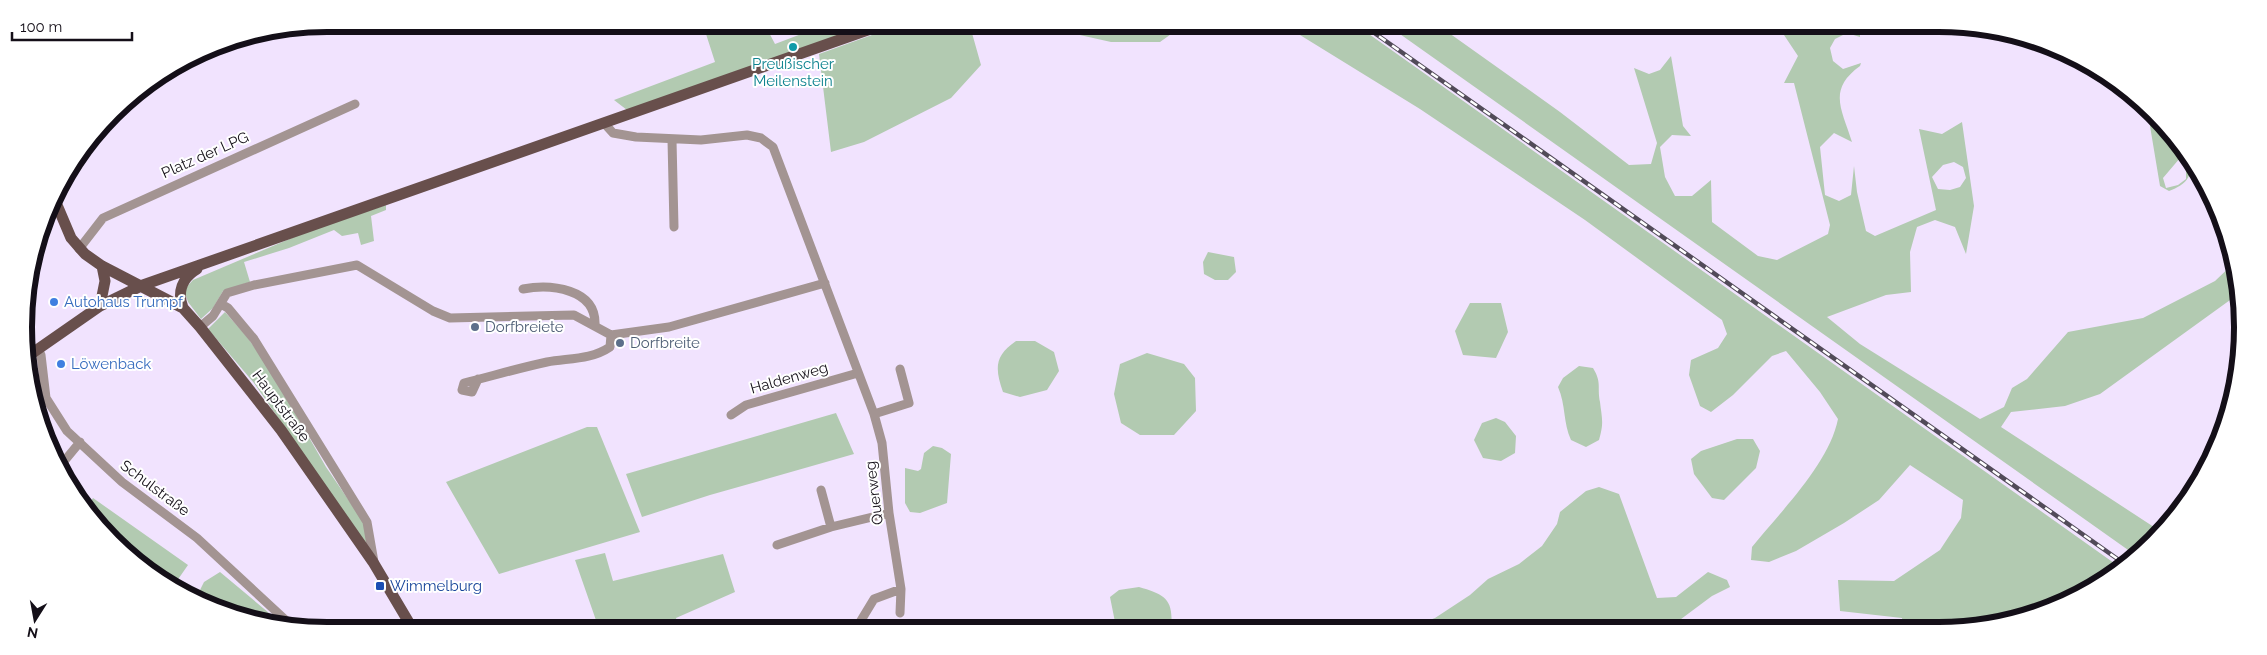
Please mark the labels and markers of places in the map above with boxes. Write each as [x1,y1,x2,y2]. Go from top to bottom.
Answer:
marker: Preußischer Meilenstein [787,41,799,53]
place label: Preußischer Meilenstein [752,55,835,90]
place label: Autohaus Trumpf [64,293,184,311]
marker: Autohaus Trumpf [48,296,60,308]
place label: Dorfbreiete [485,318,564,336]
marker: Dorfbreiete [469,321,481,333]
place label: Dorfbreite [630,334,700,352]
marker: Dorfbreite [614,337,626,349]
place label: Löwenback [71,355,151,373]
marker: Löwenback [55,358,67,370]
place label: Wimmelburg [390,577,482,595]
marker: Wimmelburg [374,580,386,592]

